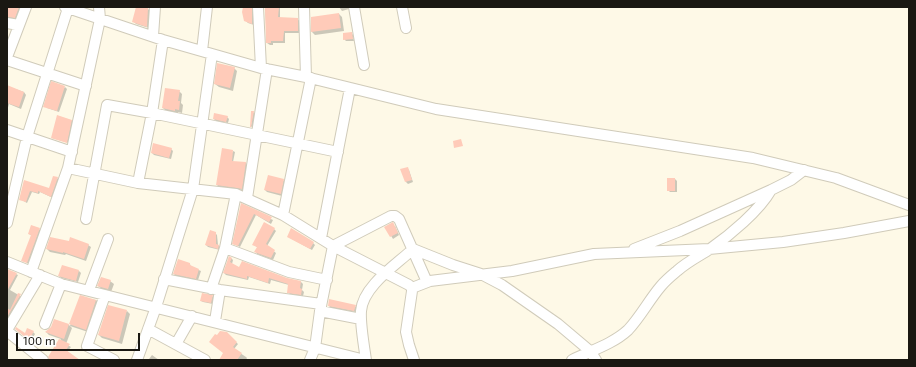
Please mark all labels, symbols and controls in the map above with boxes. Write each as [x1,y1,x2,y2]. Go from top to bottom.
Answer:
scale bar [18,325,142,351]
text: 100 m [23,333,55,347]

